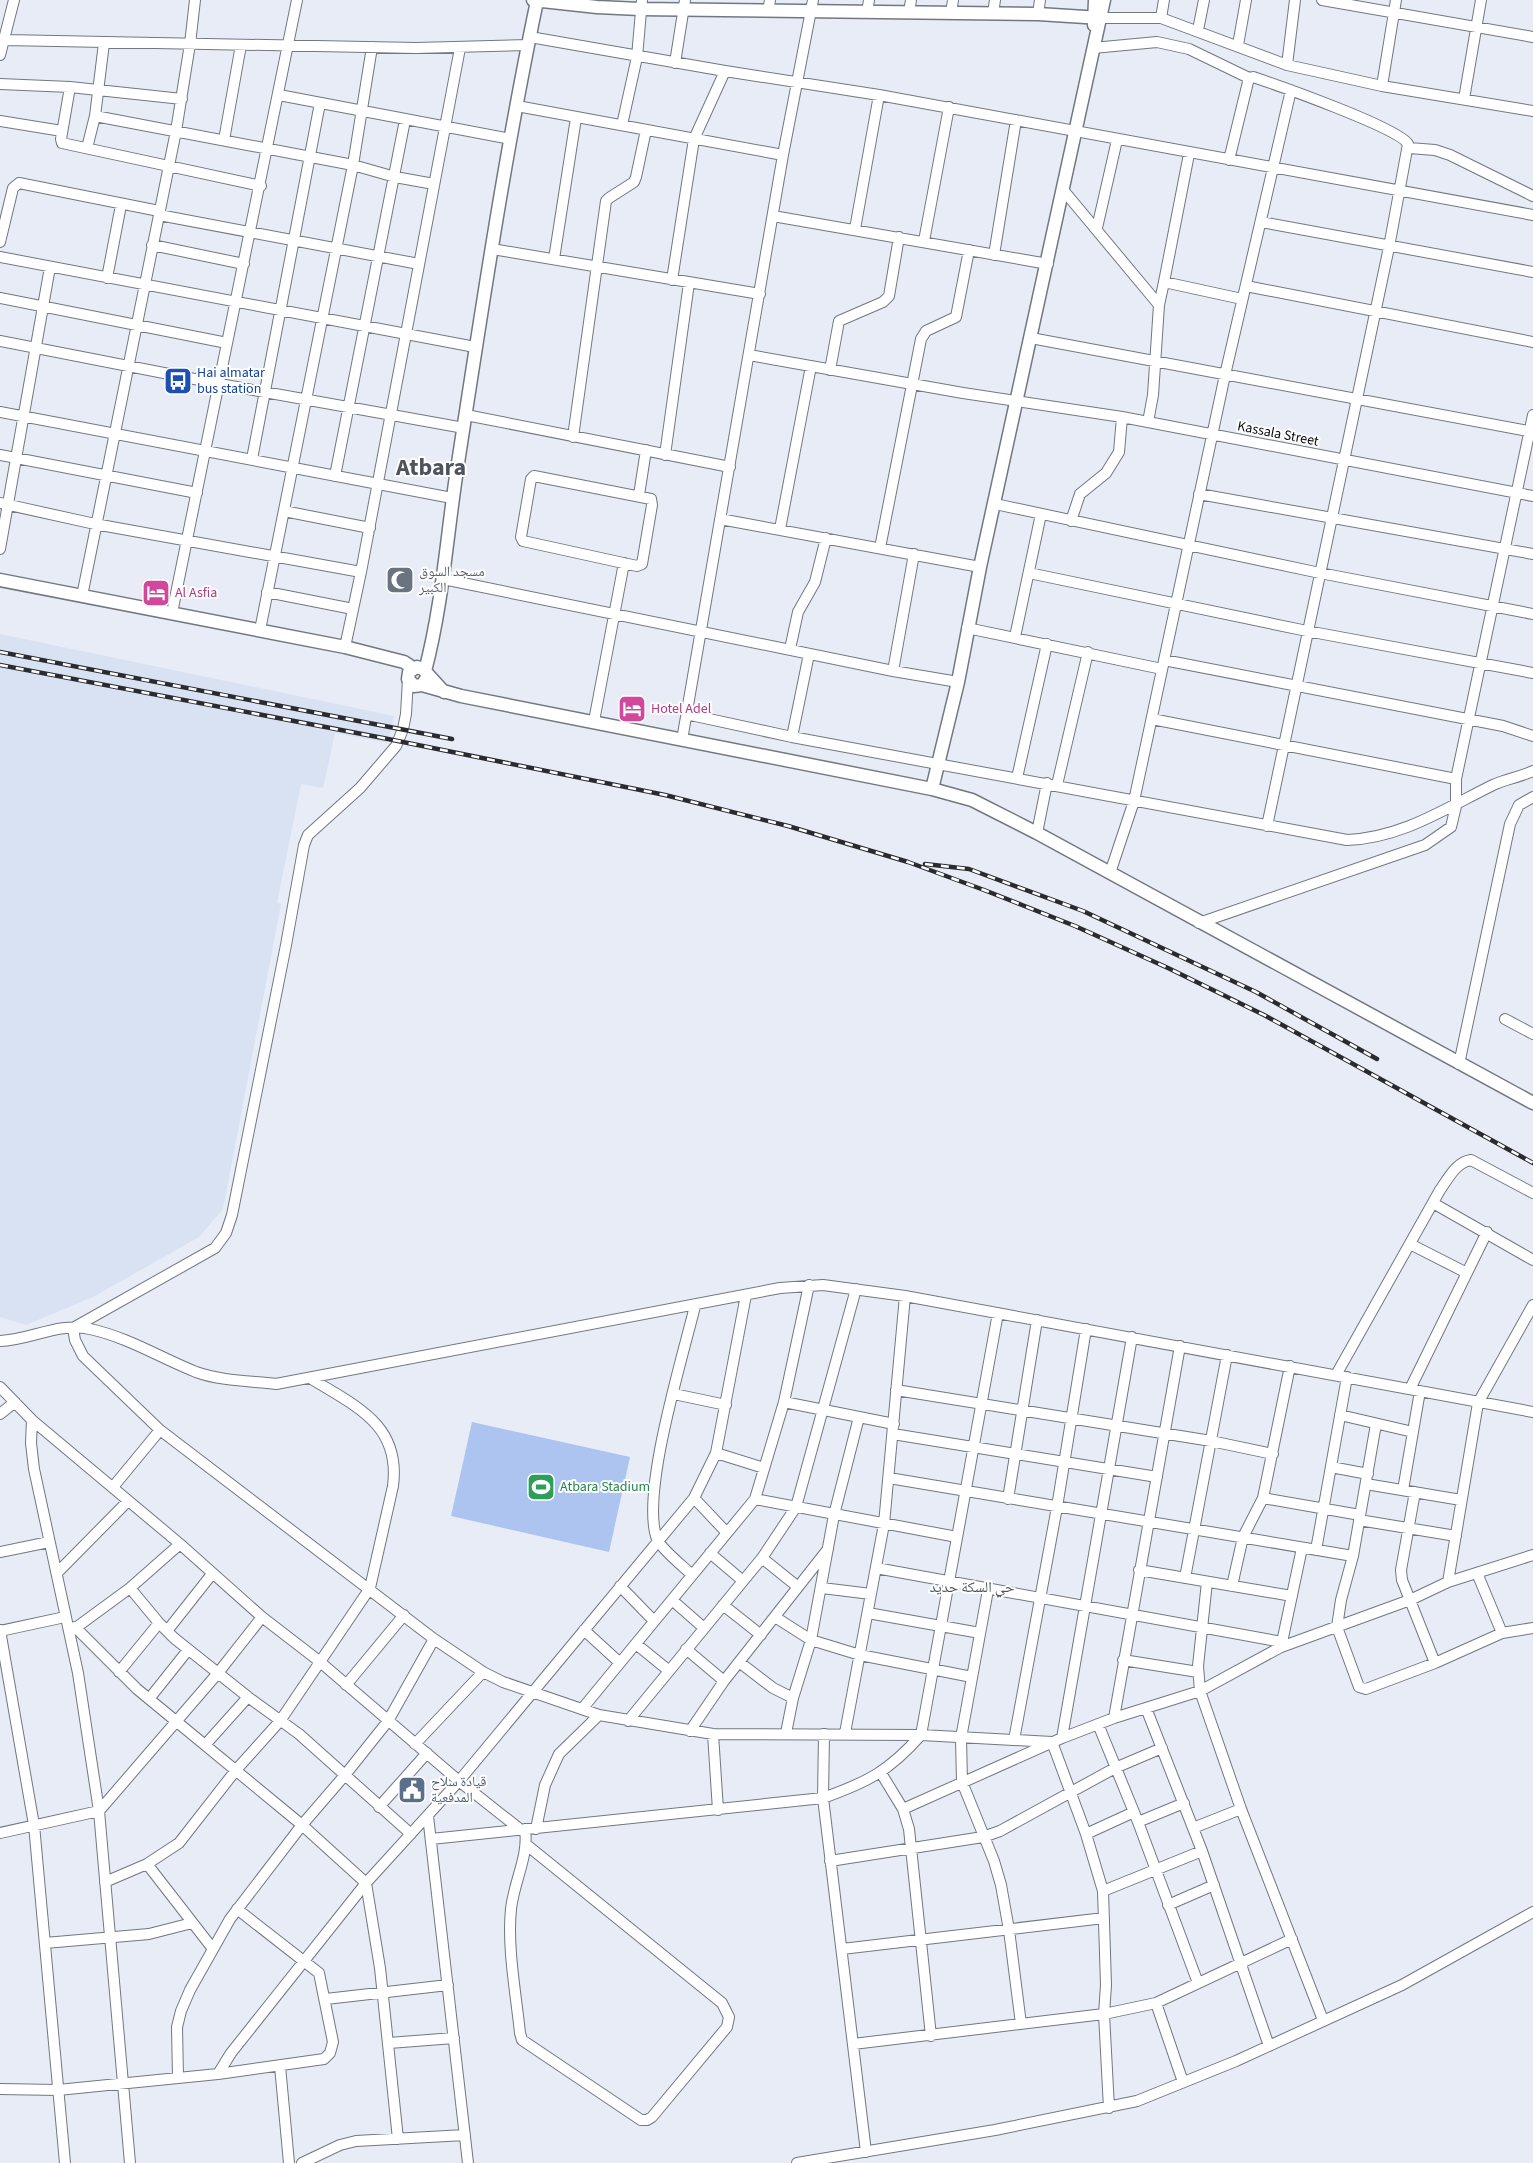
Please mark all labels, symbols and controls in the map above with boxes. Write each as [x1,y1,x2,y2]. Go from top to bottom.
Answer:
place label: Hai almatar bus station [197,363,265,399]
bus stop icon: Hai almatar bus station [163,366,193,396]
street label: Kassala Street [1236,416,1321,452]
district label: Atbara [395,450,466,485]
place label: مسجد السوق الكبير [418,562,485,598]
mosque icon: مسجد السوق الكبير [385,565,415,595]
hotel icon: Al Asfia [141,578,171,608]
place label: Al Asfia [175,583,217,603]
hotel icon: Hotel Adel [617,694,647,724]
place label: Hotel Adel [651,699,712,719]
sports icon: Atbara Stadium [526,1472,556,1502]
place label: Atbara Stadium [560,1477,650,1497]
district label: حي السكة حديد [929,1577,1015,1598]
place label: قيادة سلاح المدفعية [431,1772,487,1808]
public building icon: قيادة سلاح المدفعية [397,1775,427,1805]

